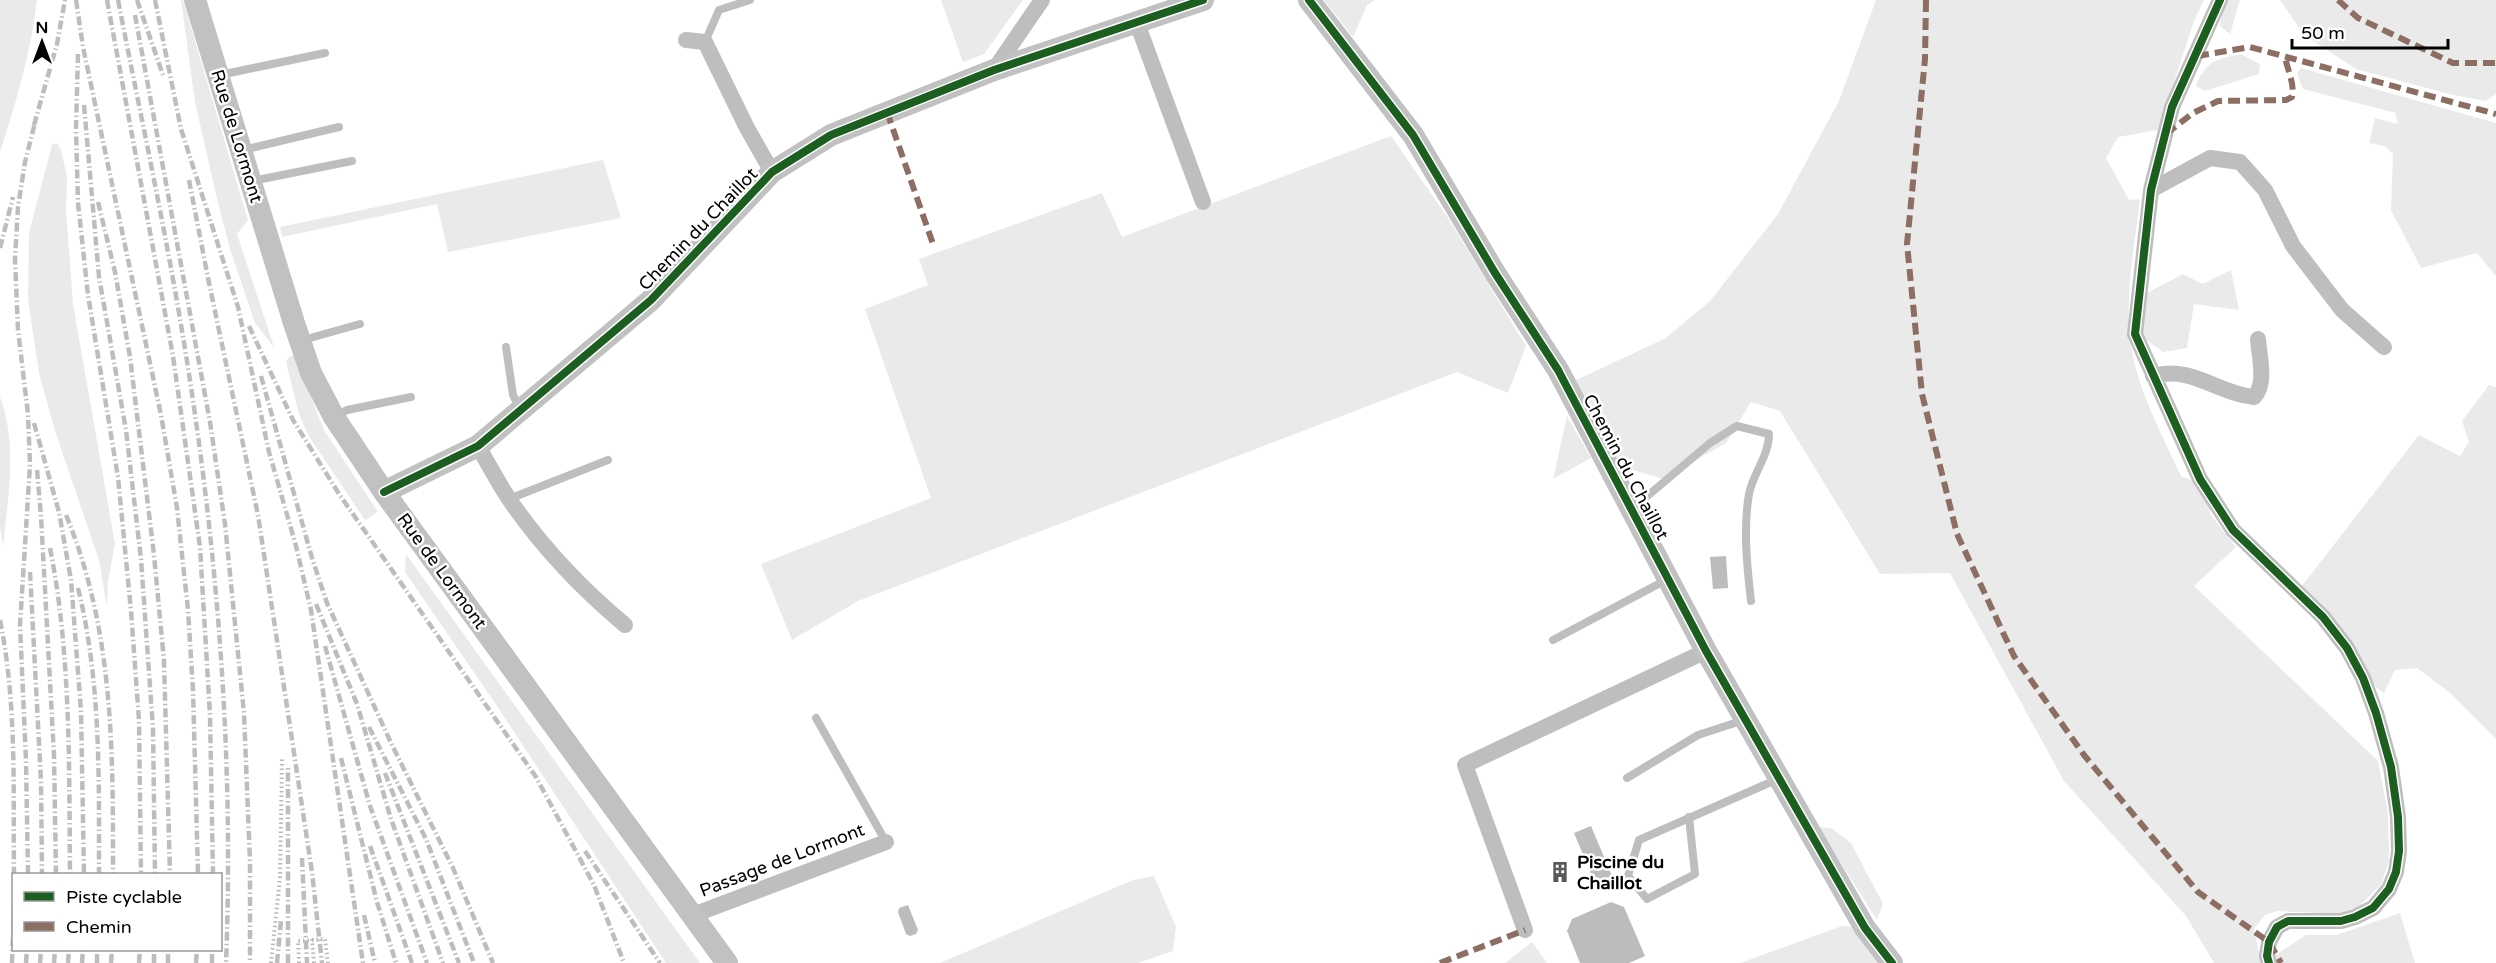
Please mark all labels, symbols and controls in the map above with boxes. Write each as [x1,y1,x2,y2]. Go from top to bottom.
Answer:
north arrow [12,12,72,72]
scale bar [2292,12,2448,50]
text: N [36,18,48,38]
text: 50 m [2301,22,2345,44]
street label: Rue de Lormont [206,67,268,205]
street label: Chemin du Chaillot [634,163,762,295]
street label: Chemin du Chaillot [1578,390,1674,544]
street label: Rue de Lormont [392,509,492,633]
street label: Passage de Lormont [696,818,868,902]
place label: Piscine du Chaillot [1577,851,1664,894]
building icon: Piscine du Chaillot [1548,860,1572,884]
legend [12,873,222,951]
text: Piste cyclable [66,886,182,908]
text: Chemin [66,916,132,938]

